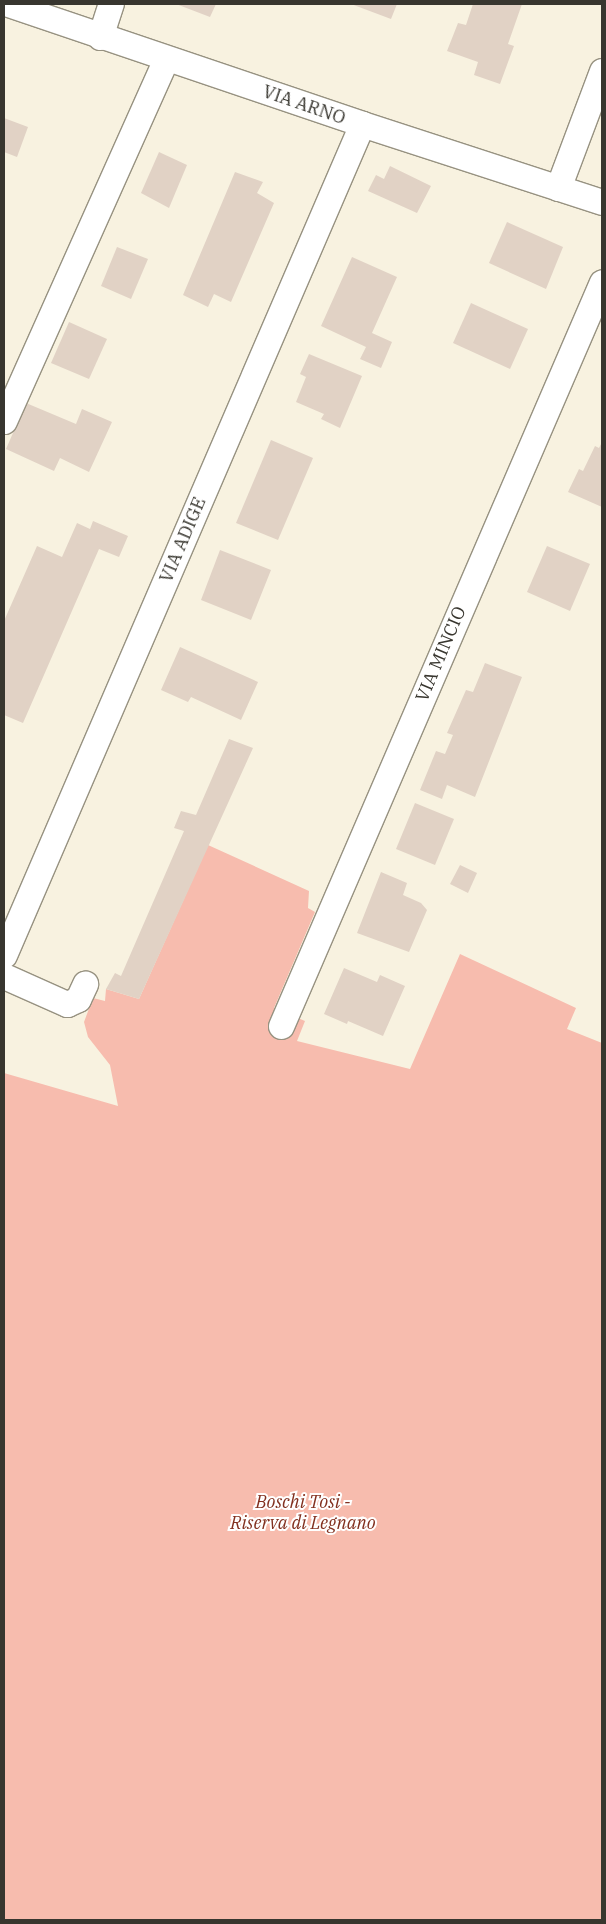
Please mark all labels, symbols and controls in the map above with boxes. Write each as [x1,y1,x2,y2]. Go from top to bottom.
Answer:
street label: VIA ARNO [260,81,348,129]
street label: VIA ADIGE [155,494,211,586]
street label: VIA MINCIO [411,603,471,705]
park label: Boschi Tosi - Riserva di Legnano [230,1492,376,1535]

